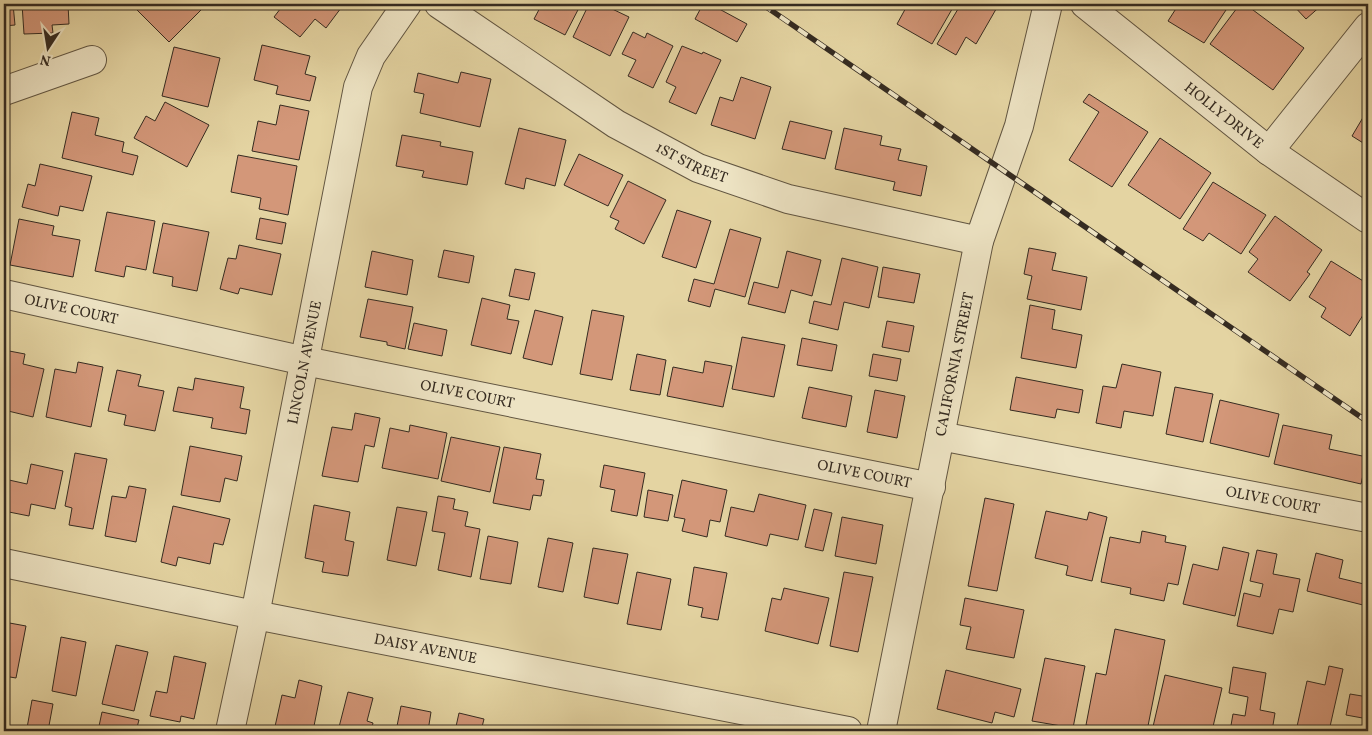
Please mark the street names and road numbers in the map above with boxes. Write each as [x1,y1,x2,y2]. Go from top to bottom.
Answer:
street label: HOLLY DRIVE [1179,78,1267,155]
street label: 1ST STREET [651,138,730,189]
street label: OLIVE COURT [22,290,120,331]
street label: CALIFORNIA STREET [931,291,981,438]
street label: LINCOLN AVENUE [283,299,328,426]
street label: OLIVE COURT [418,375,516,415]
street label: OLIVE COURT [815,455,913,495]
street label: OLIVE COURT [1224,482,1322,521]
street label: DAISY AVENUE [372,629,478,670]

